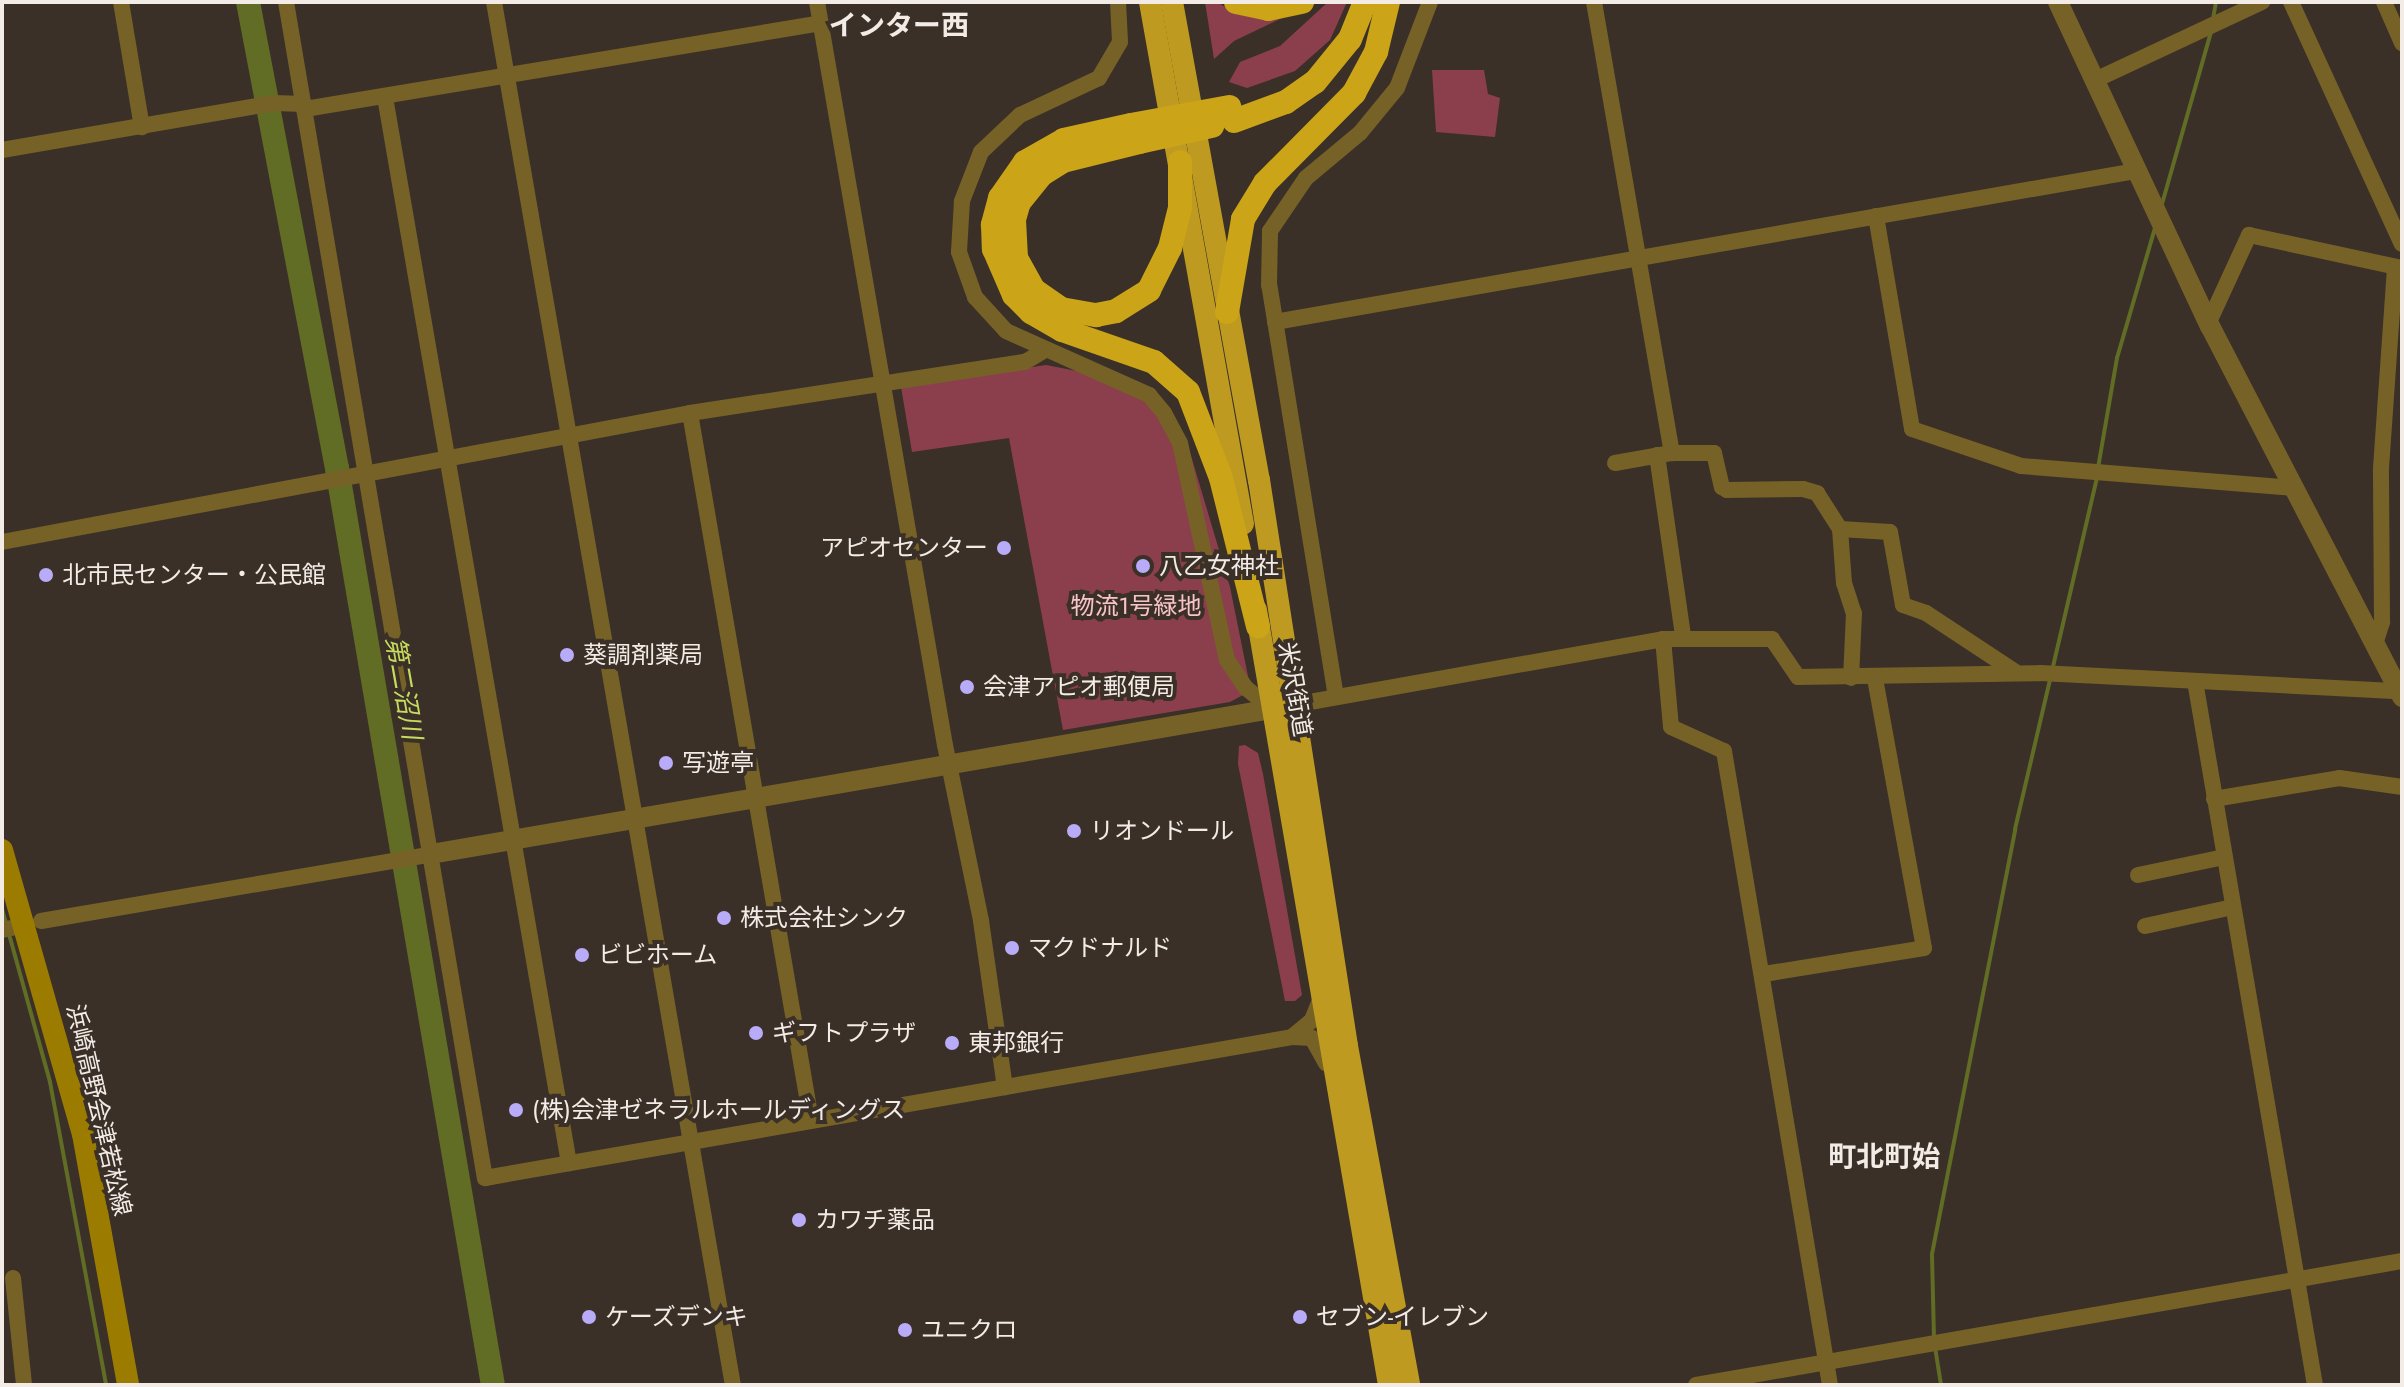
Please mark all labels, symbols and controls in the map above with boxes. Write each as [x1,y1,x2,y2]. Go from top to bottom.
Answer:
district label: インター西 [829,9,969,43]
place label: アピオセンター [820,534,988,562]
marker: アピオセンター [995,539,1013,557]
place label: 八乙女神社 [1159,552,1279,580]
marker: 八乙女神社 [1134,557,1152,575]
place label: 北市民センター・公民館 [62,561,326,589]
marker: 北市民センター・公民館 [37,566,55,584]
park label: 物流1号緑地 [1071,592,1201,620]
water label: 第二沼川 [379,634,427,742]
street label: 米沢街道 [1272,639,1318,739]
place label: 葵調剤薬局 [583,641,703,669]
marker: 葵調剤薬局 [558,646,576,664]
place label: 会津アピオ郵便局 [983,673,1175,701]
marker: 会津アピオ郵便局 [958,678,976,696]
place label: 写遊亭 [682,749,754,777]
marker: 写遊亭 [657,754,675,772]
place label: リオンドール [1090,817,1234,845]
marker: リオンドール [1065,822,1083,840]
place label: 株式会社シンク [740,904,908,932]
marker: 株式会社シンク [715,909,733,927]
place label: マクドナルド [1028,934,1172,962]
marker: マクドナルド [1003,939,1021,957]
place label: ビビホーム [598,941,718,969]
marker: ビビホーム [573,946,591,964]
street label: 浜崎高野会津若松線 [61,1002,137,1218]
place label: ギフトプラザ [772,1019,916,1047]
marker: ギフトプラザ [747,1024,765,1042]
place label: 東邦銀行 [968,1029,1064,1057]
marker: 東邦銀行 [943,1034,961,1052]
place label: (株)会津ゼネラルホールディングス [532,1096,907,1124]
marker: (株)会津ゼネラルホールディングス [507,1101,525,1119]
district label: 町北町始 [1828,1140,1940,1174]
place label: カワチ薬品 [815,1206,935,1234]
marker: カワチ薬品 [790,1211,808,1229]
place label: ケーズデンキ [605,1303,749,1331]
place label: セブン-イレブン [1316,1303,1489,1331]
marker: ケーズデンキ [580,1308,598,1326]
marker: セブン-イレブン [1291,1308,1309,1326]
place label: ユニクロ [921,1316,1017,1344]
marker: ユニクロ [896,1321,914,1339]

